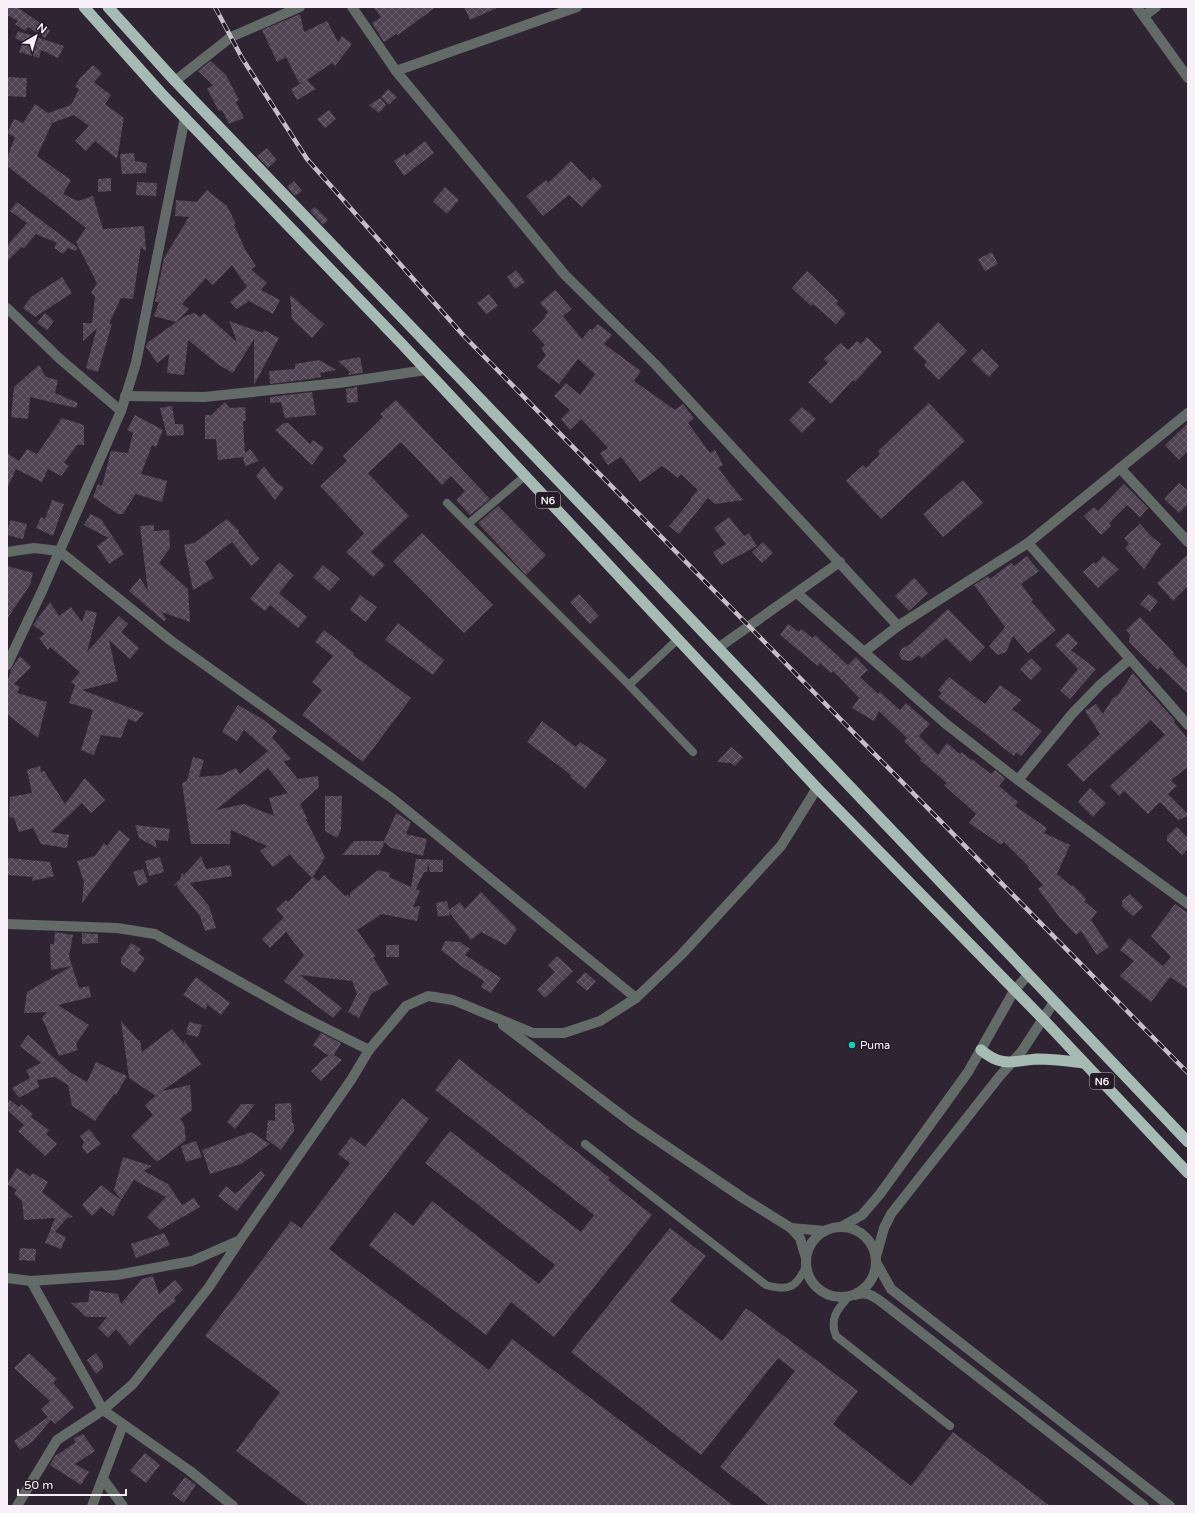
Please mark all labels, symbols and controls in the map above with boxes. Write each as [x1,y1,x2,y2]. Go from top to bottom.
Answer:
north arrow [16,16,56,56]
text: N [34,21,49,36]
road number: N6 [536,492,560,508]
place label: Puma [860,1039,890,1052]
marker: Puma [847,1040,857,1050]
road number: N6 [1090,1073,1114,1089]
scale bar [18,1471,126,1497]
text: 50 m [24,1478,53,1492]

